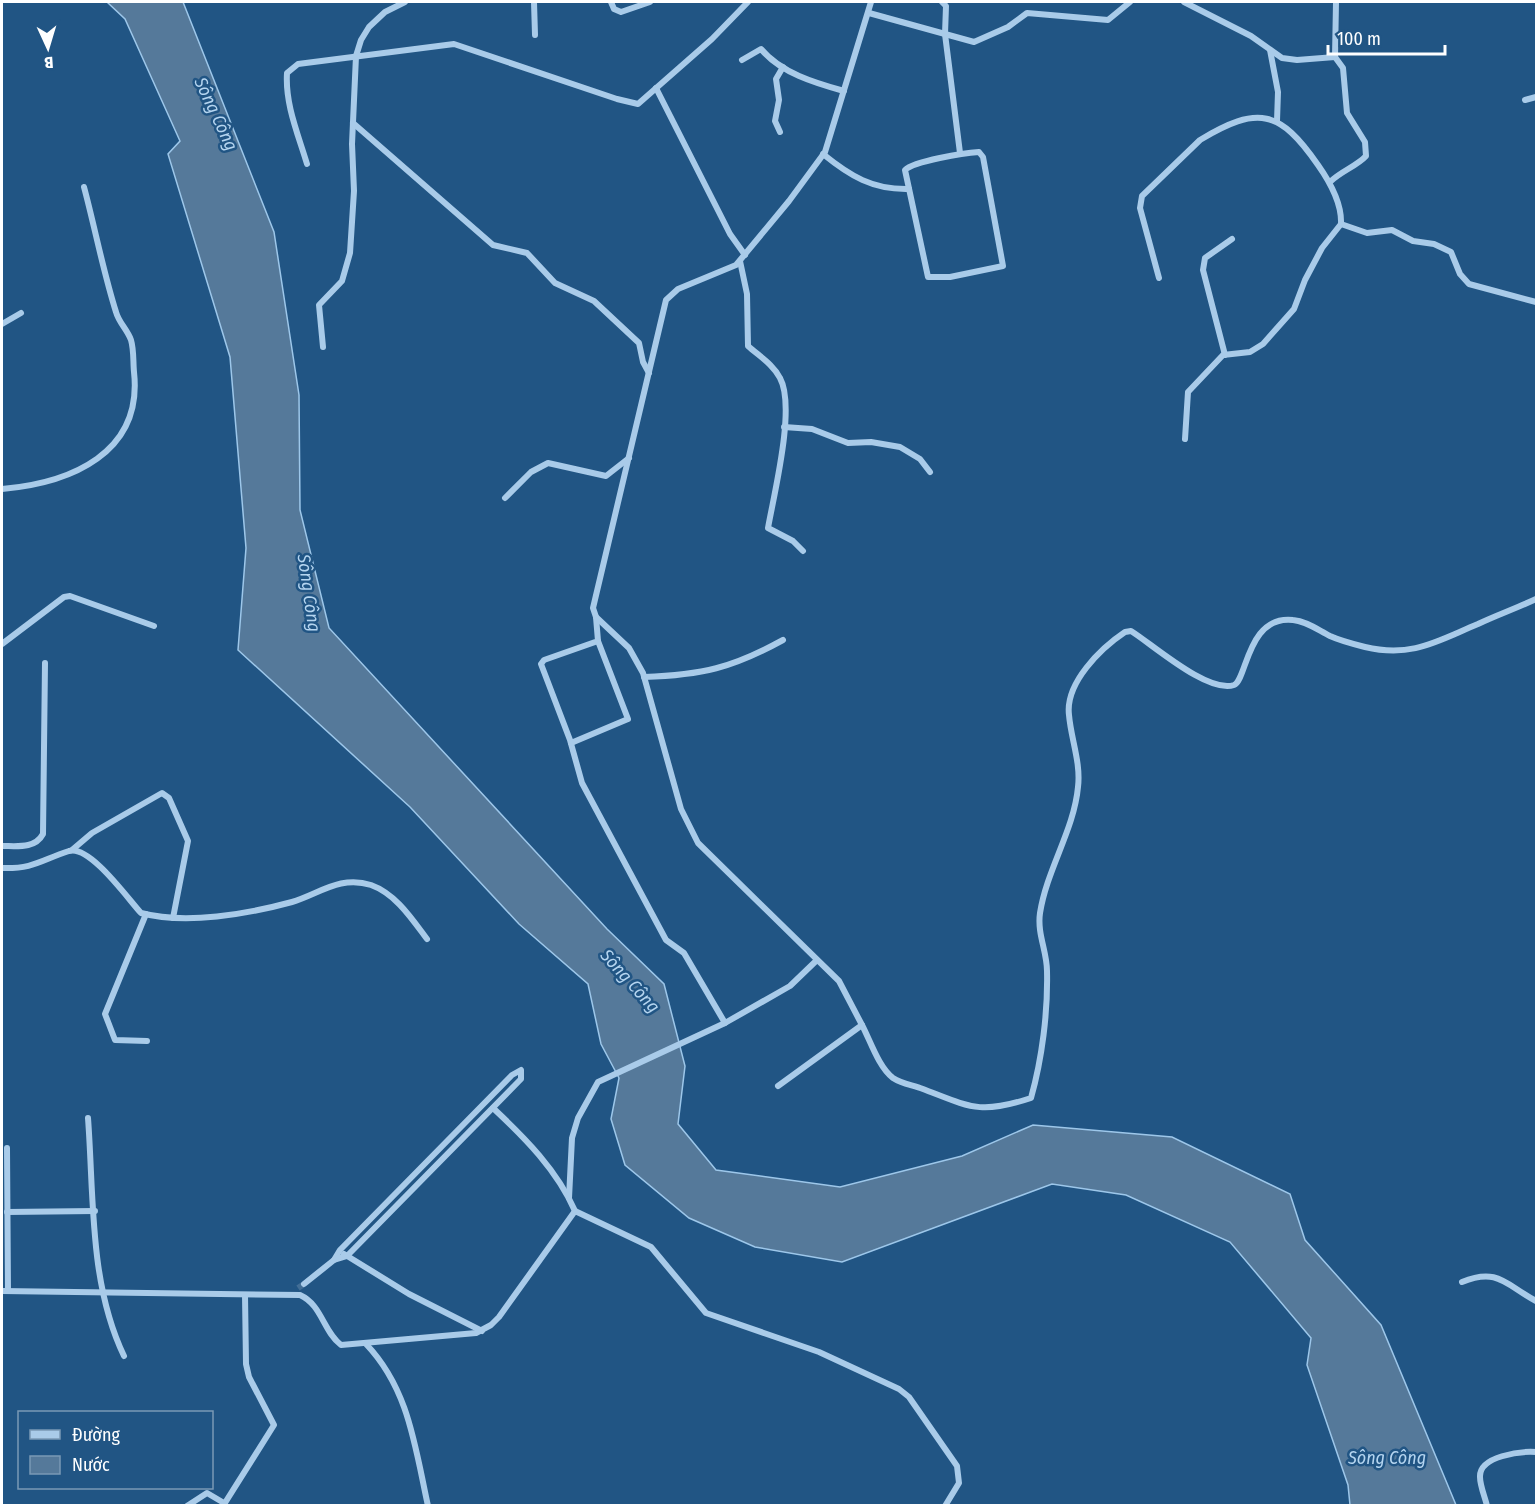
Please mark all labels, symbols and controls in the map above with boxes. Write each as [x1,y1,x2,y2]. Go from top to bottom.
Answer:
north arrow [18,18,78,78]
scale bar [1328,18,1445,56]
text: 100 m [1337,28,1381,50]
text: B [44,53,54,72]
water label: Sông Công [189,73,242,154]
water label: Sông Công [293,552,325,633]
water label: Sông Công [595,944,664,1017]
legend [18,1411,213,1489]
text: Đường [72,1424,120,1446]
water label: Sông Công [1347,1447,1426,1469]
text: Nước [72,1454,110,1476]

